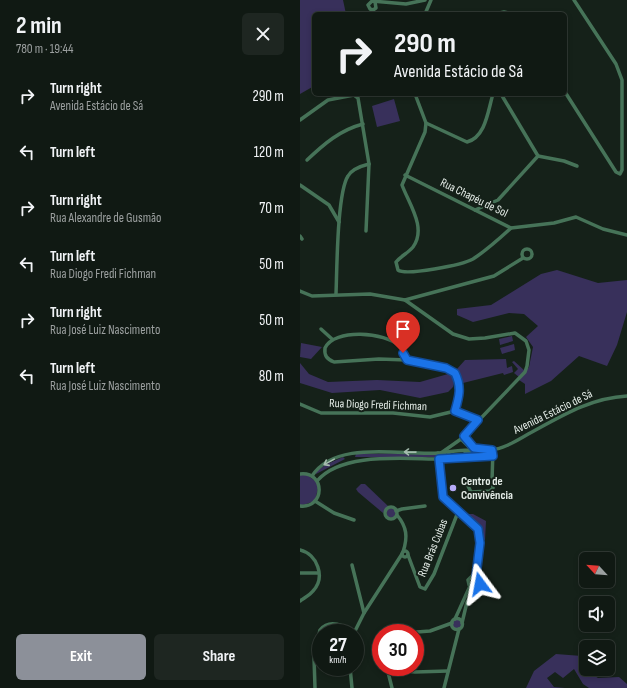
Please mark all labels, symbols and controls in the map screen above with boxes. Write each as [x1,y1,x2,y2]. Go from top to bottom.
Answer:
text: 2 min [16,11,62,40]
button: close [242,13,284,55]
text: 290 m [394,27,456,60]
icon: right [328,28,380,80]
text: 780 m · 19:44 [16,41,73,57]
text: Avenida Estácio de Sá [394,61,523,82]
text: Turn right [50,79,102,98]
icon: right [16,85,38,107]
text: 290 m [252,87,284,106]
text: Avenida Estácio de Sá [50,98,143,114]
icon: left [16,141,38,163]
text: Turn left [50,143,95,162]
text: 120 m [254,143,284,162]
street label: Rua Chapéu de Sol [438,175,510,221]
text: Turn right [50,191,102,210]
icon: right [16,197,38,219]
text: 70 m [259,199,284,218]
text: Rua Alexandre de Gusmão [50,210,161,226]
text: Turn left [50,247,95,266]
icon: left [16,253,38,275]
text: 50 m [259,255,284,274]
text: Rua Diogo Fredi Fichman [50,266,156,282]
text: Turn right [50,303,102,322]
icon: right [16,309,38,331]
text: 50 m [259,311,284,330]
pin [386,312,420,353]
icon: arrive [392,318,414,340]
text: Rua José Luiz Nascimento [50,322,160,338]
text: Turn left [50,359,95,378]
icon: left [16,365,38,387]
text: 80 m [259,367,284,386]
text: Rua José Luiz Nascimento [50,378,160,394]
street label: Avenida Estácio de Sá [510,386,595,438]
street label: Rua Diogo Fredi Fichman [329,396,427,414]
one-way arrow [404,449,417,456]
one-way arrow [323,459,335,467]
place label: Centro de Convivência [461,474,513,503]
marker: Centro de Convivência [448,483,458,493]
street label: Rua Brás Cubas [415,517,451,579]
north arrow [579,552,615,588]
map controls [579,552,615,676]
position arrow [459,563,501,605]
button: sound [579,596,615,632]
speed limit sign: 30 [372,624,424,676]
text: 27 [329,633,347,657]
button: Exit [16,634,146,680]
button: Share [154,634,284,680]
button: layers [579,640,615,676]
text: km/h [329,654,347,666]

